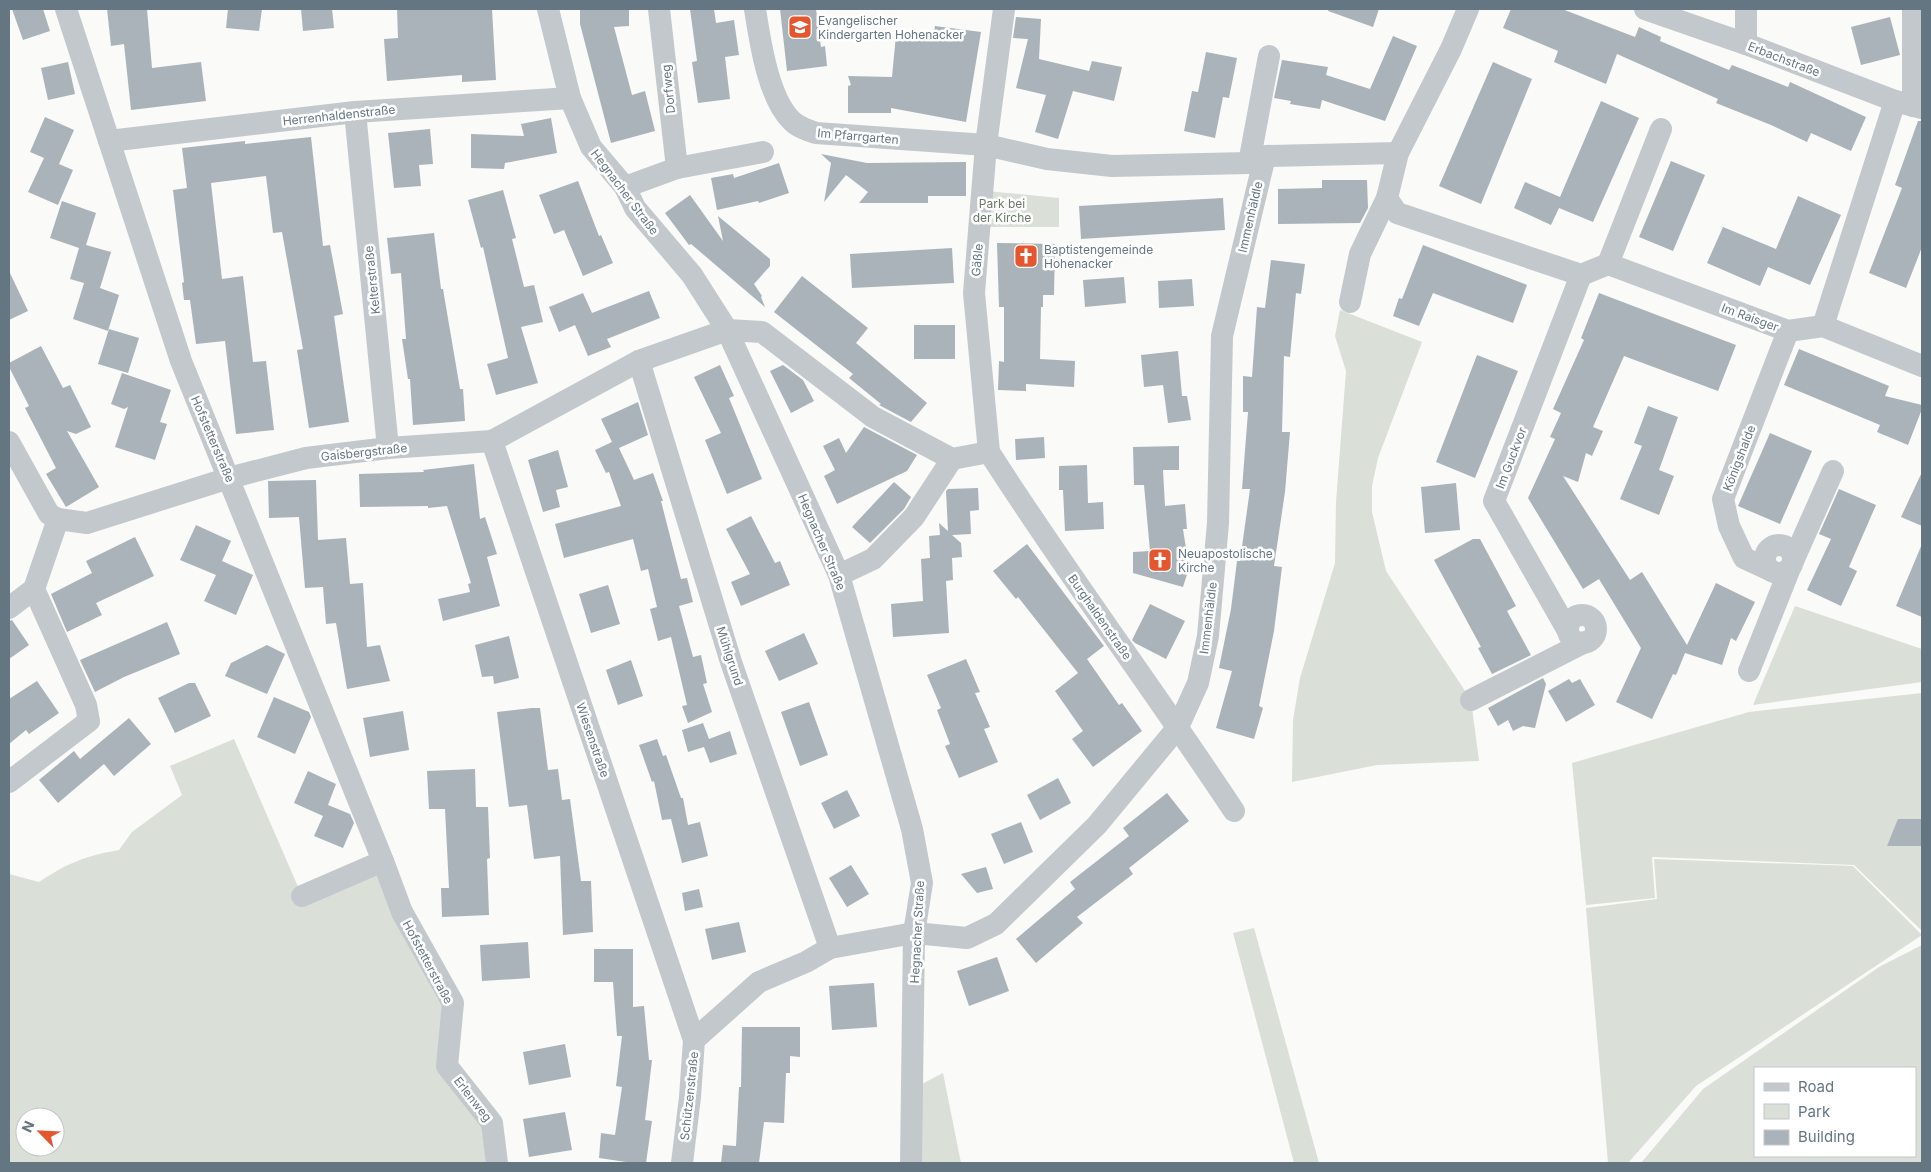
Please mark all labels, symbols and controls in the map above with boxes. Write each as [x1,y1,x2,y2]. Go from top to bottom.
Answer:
place label: Evangelischer Kindergarten Hohenacker [818,13,964,42]
school or university icon: Evangelischer Kindergarten Hohenacker [787,14,813,40]
street label: Erbachstraße [1746,38,1822,80]
street label: Dorfweg [658,64,678,114]
street label: Herrenhaldenstraße [282,102,396,128]
street label: Im Pfarrgarten [817,125,899,147]
street label: Hegnacher Straße [588,146,662,238]
street label: Immenhäldle [1235,180,1265,254]
park label: Park bei der Kirche [973,196,1031,225]
place label: Baptistengemeinde Hohenacker [1044,242,1153,271]
street label: Gäßle [968,243,986,277]
church icon: Baptistengemeinde Hohenacker [1013,243,1039,269]
street label: Kelterstraße [361,245,383,315]
street label: Im Raisger [1719,300,1781,334]
street label: Hofstetterstraße [188,394,238,484]
street label: Königshalde [1720,423,1758,493]
street label: Im Guckvor [1492,425,1530,491]
street label: Gaisbergstraße [320,440,408,464]
street label: Hegnacher Straße [795,492,849,592]
place label: Neuapostolische Kirche [1178,546,1273,575]
church icon: Neuapostolische Kirche [1147,547,1173,573]
street label: Burghaldenstraße [1065,571,1135,663]
street label: Immenhäldle [1196,581,1220,655]
street label: Mühlgrund [713,625,747,687]
street label: Wiesenstraße [573,701,613,779]
street label: Hegnacher Straße [907,880,927,984]
street label: Hofstetterstraße [400,918,456,1006]
street label: Schützenstraße [677,1051,701,1141]
legend [1754,1067,1916,1157]
street label: Erlenweg [451,1074,495,1124]
text: Road [1798,1077,1834,1096]
text: Park [1798,1102,1831,1121]
north arrow [15,1107,65,1157]
text: N [18,1118,38,1135]
text: Building [1798,1127,1855,1146]

